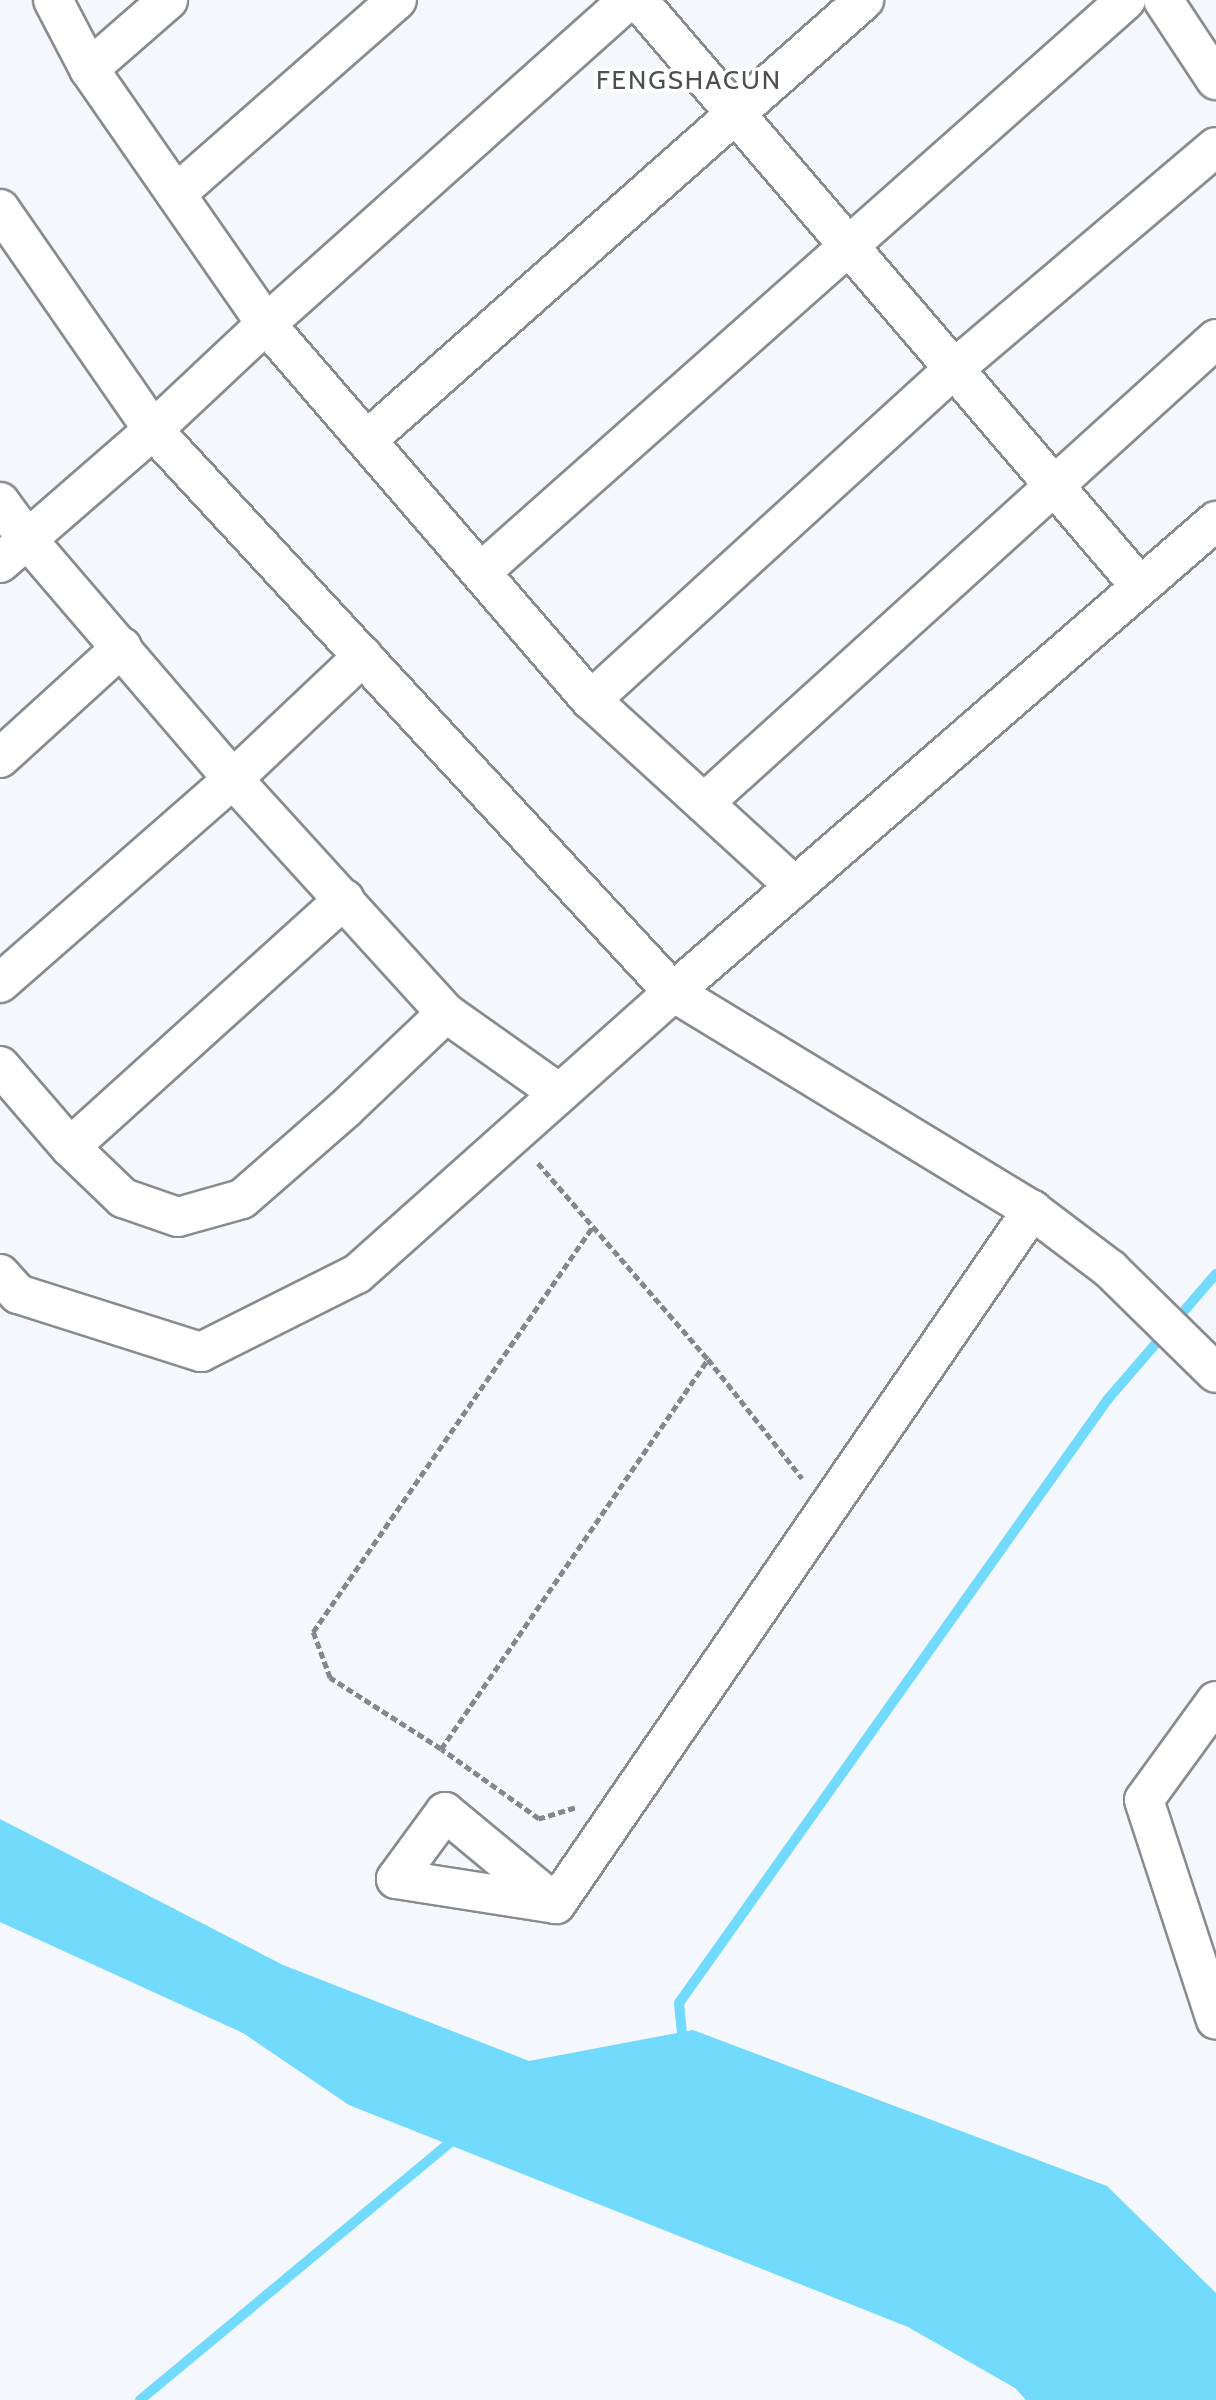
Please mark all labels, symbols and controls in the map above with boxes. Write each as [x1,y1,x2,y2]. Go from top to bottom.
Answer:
district label: FENGSHACUN [597,65,781,97]

